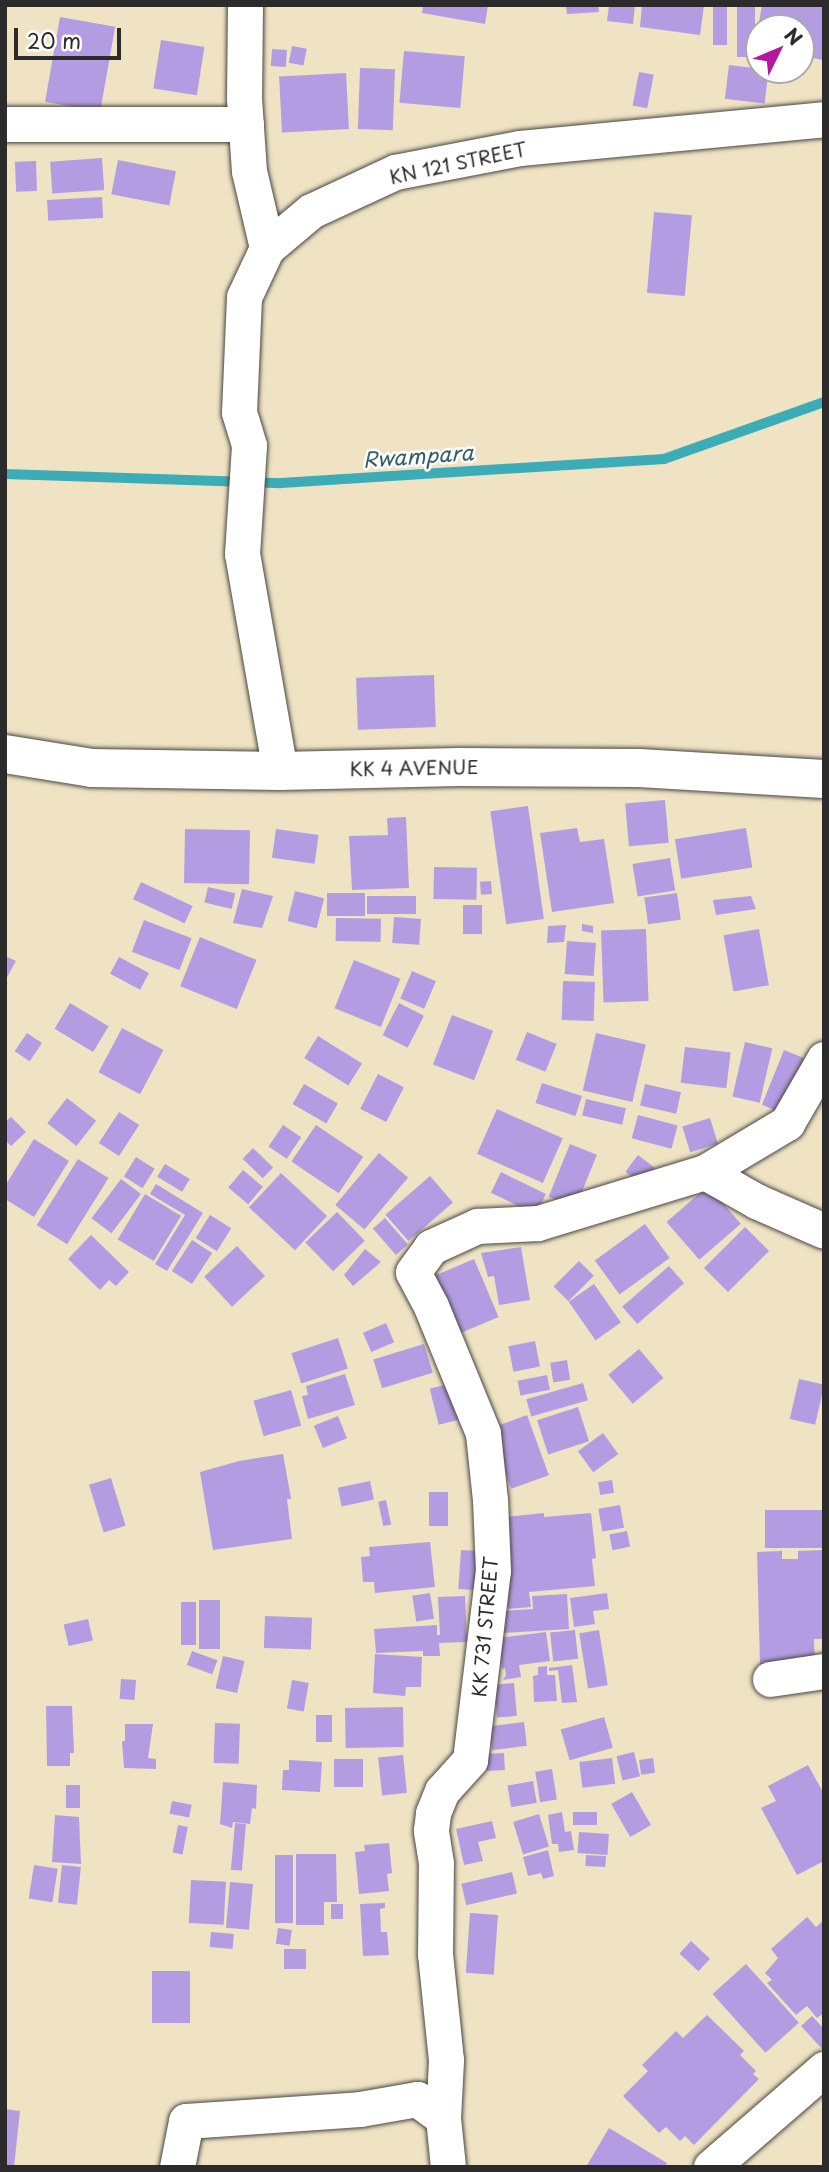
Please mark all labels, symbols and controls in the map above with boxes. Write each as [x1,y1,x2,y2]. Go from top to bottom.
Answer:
scale bar [18,14,124,58]
north arrow [745,14,815,84]
text: N [779,21,809,51]
text: 20 m [27,24,81,56]
street label: KN 121 STREET [385,137,531,189]
water label: Rwampara [362,439,474,471]
street label: KK 4 AVENUE [348,755,480,781]
street label: KK 731 STREET [467,1554,503,1700]

